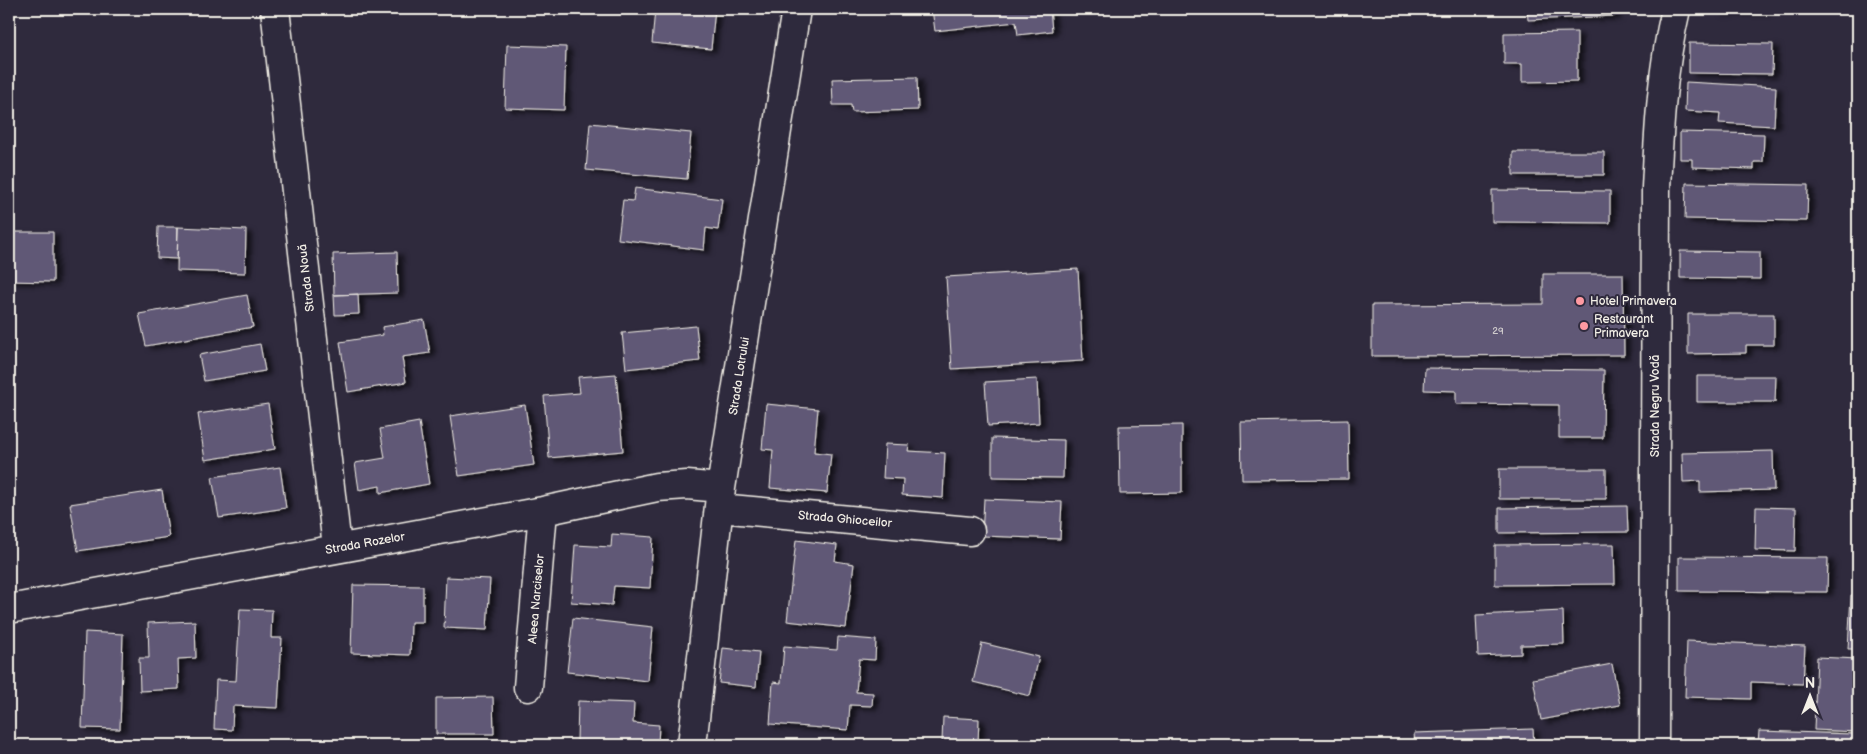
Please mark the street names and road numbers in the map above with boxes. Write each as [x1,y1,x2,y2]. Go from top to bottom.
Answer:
street label: Strada Nouă [295,243,318,313]
street label: Strada Lotrului [726,336,753,416]
street label: Strada Negru Vodă [1648,354,1663,457]
street label: Strada Ghioceilor [797,508,893,531]
street label: Strada Rozelor [324,529,407,558]
street label: Aleea Narciselor [525,553,548,645]

